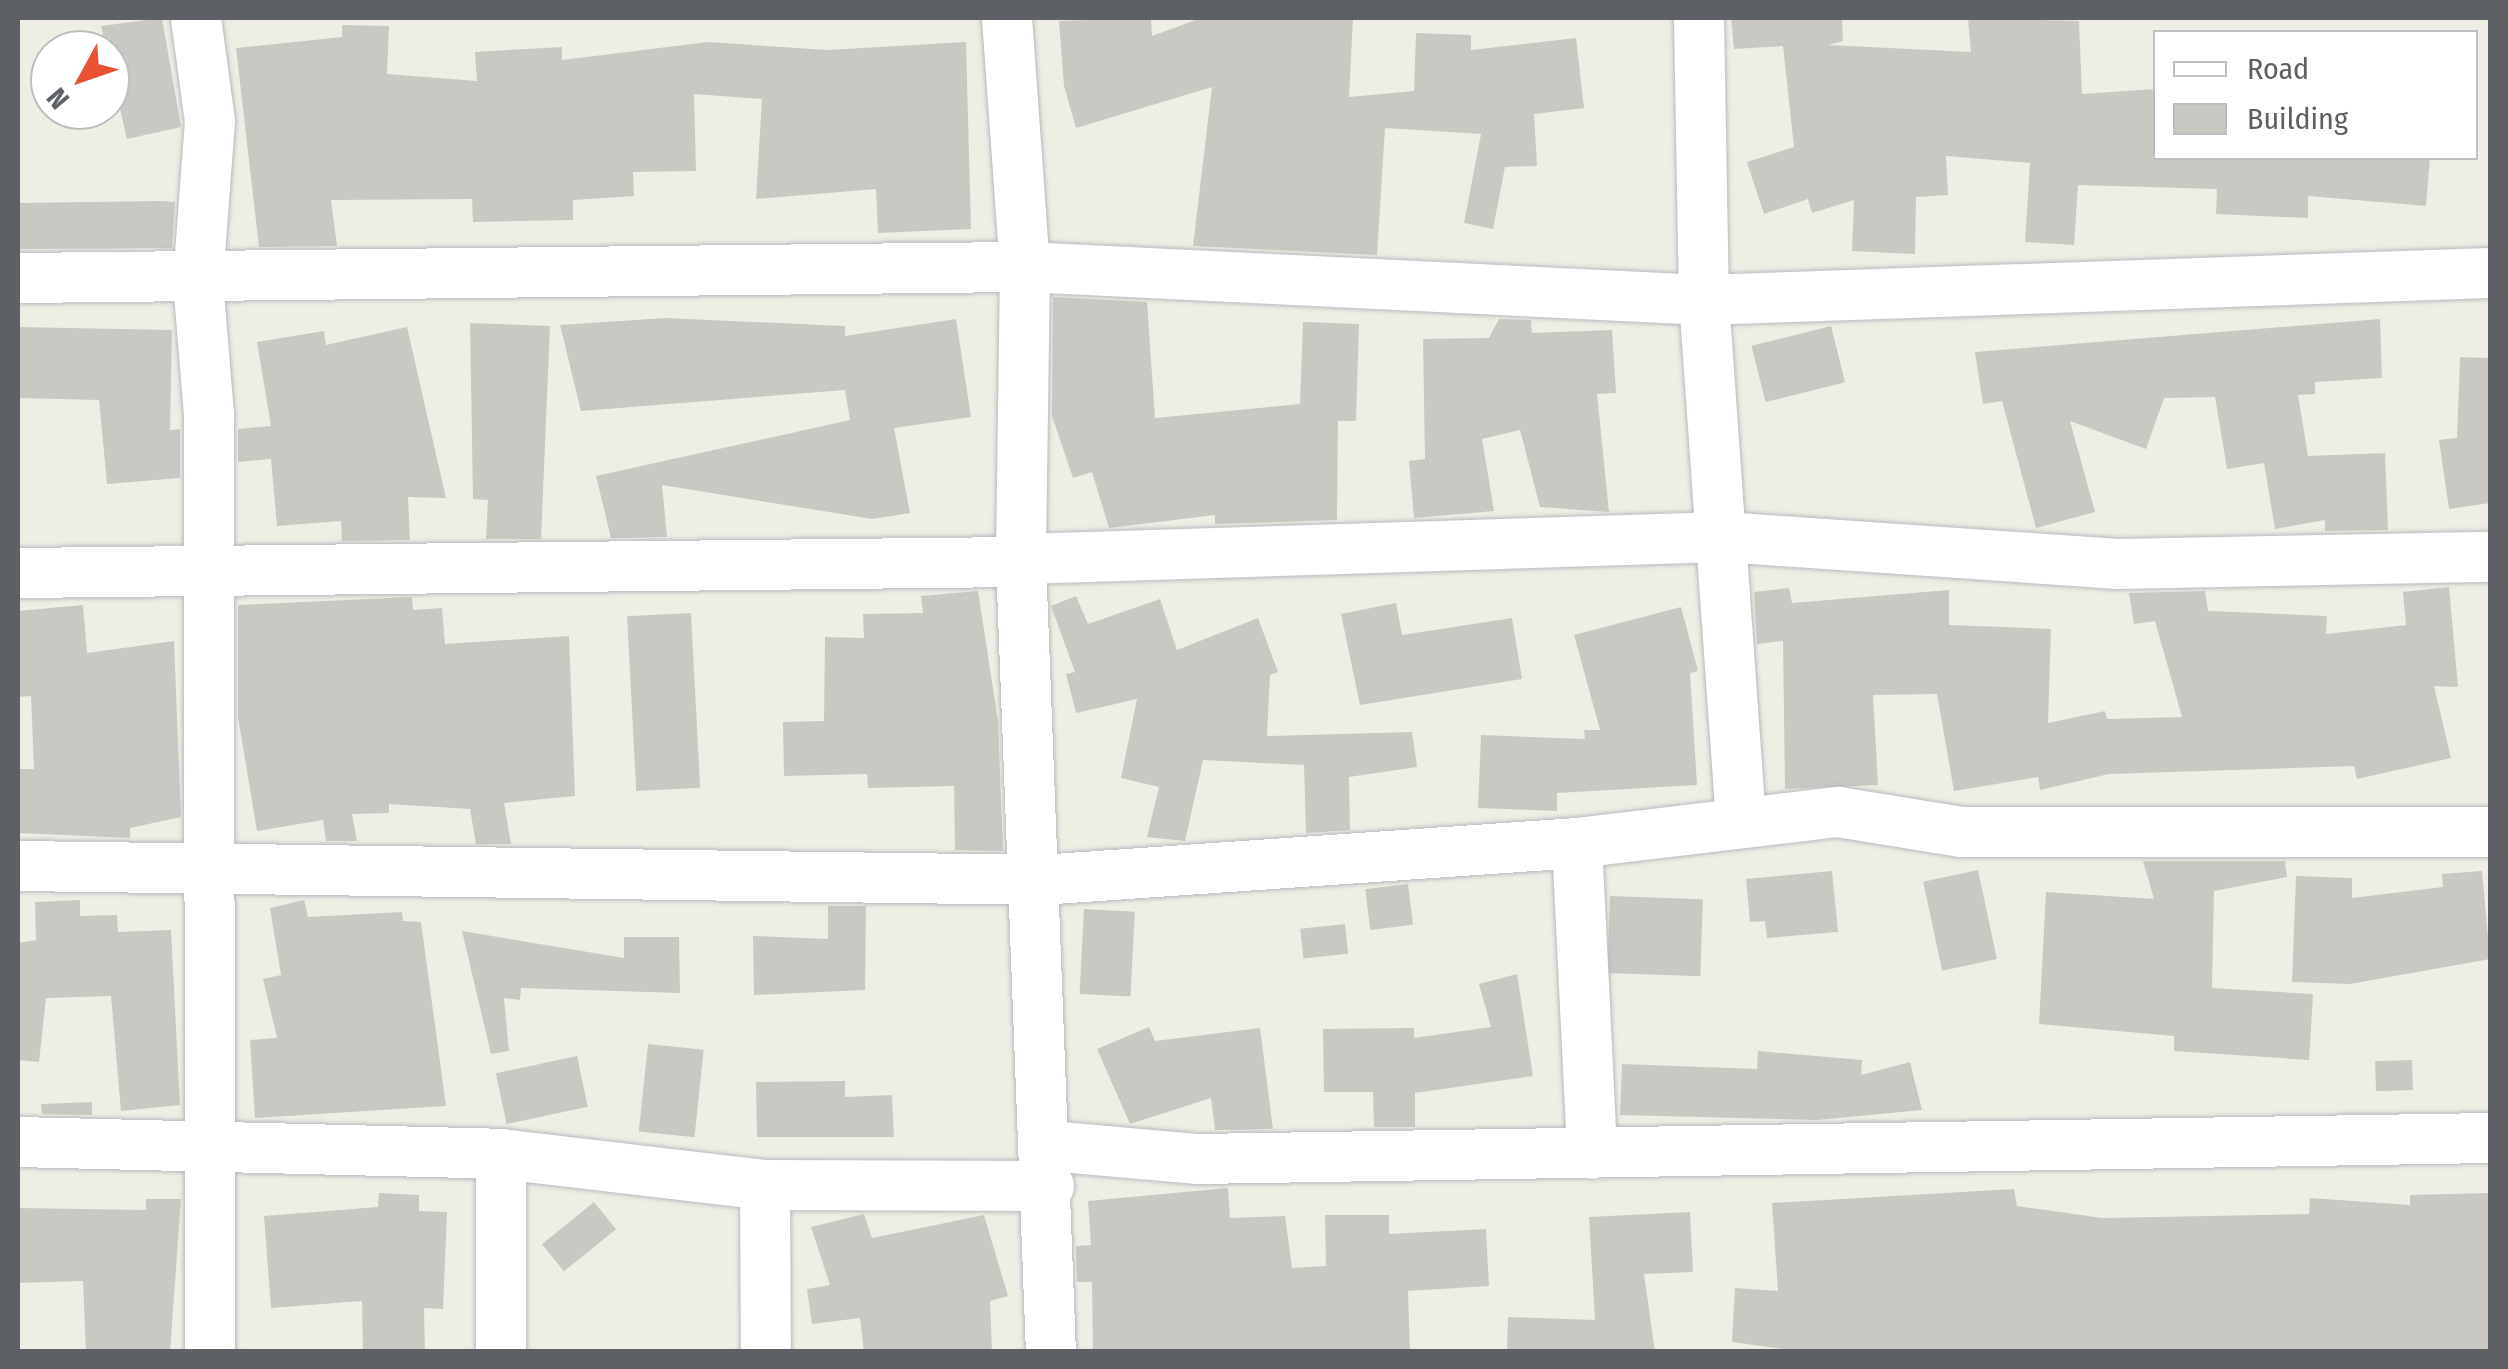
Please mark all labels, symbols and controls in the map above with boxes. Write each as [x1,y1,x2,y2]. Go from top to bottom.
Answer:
north arrow [30,30,130,130]
legend [2153,30,2478,160]
text: Road [2247,51,2309,87]
text: N [40,81,76,115]
text: Building [2247,101,2348,137]

